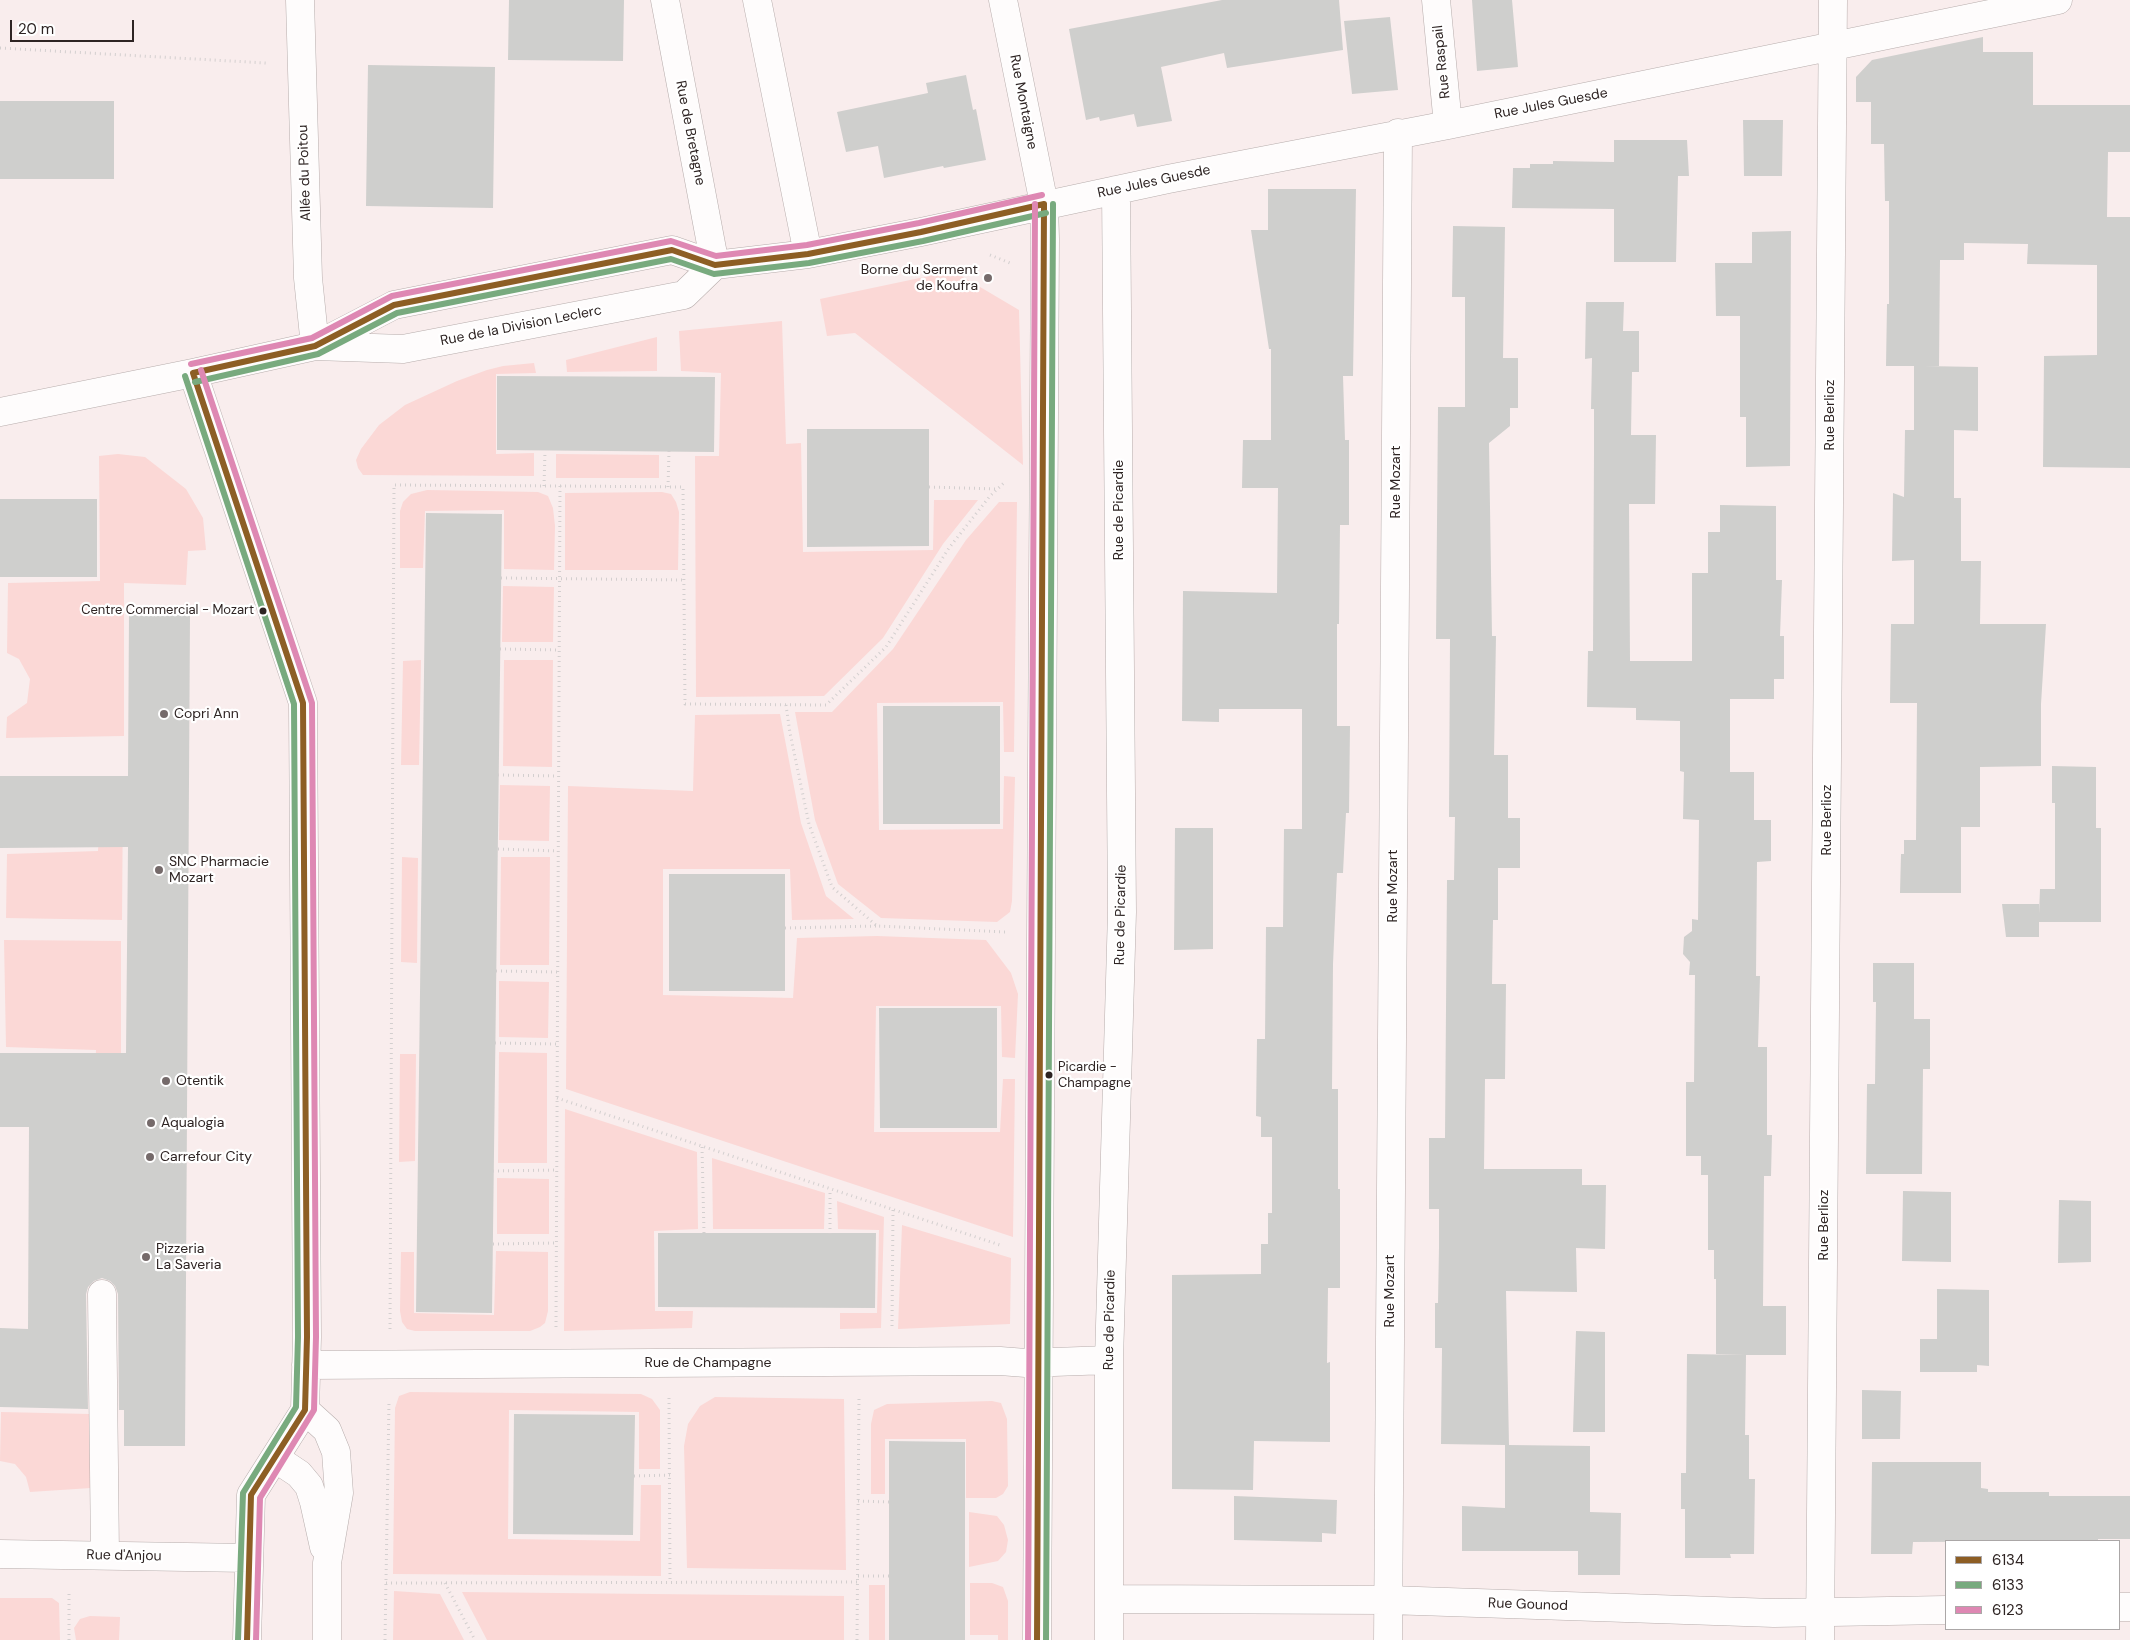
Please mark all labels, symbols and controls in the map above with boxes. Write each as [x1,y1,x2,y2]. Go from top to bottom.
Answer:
scale bar [12,10,136,42]
text: 20 m [18,19,54,39]
street label: Rue Raspail [1430,25,1454,99]
street label: Rue Montaigne [1006,53,1040,151]
street label: Rue de Bretagne [672,79,708,187]
street label: Rue Jules Guesde [1493,85,1609,123]
street label: Allée du Poitou [295,124,315,222]
street label: Rue Jules Guesde [1096,162,1212,202]
place label: Borne du Serment de Koufra [861,262,978,294]
marker: Borne du Serment de Koufra [982,272,994,284]
street label: Rue de la Division Leclerc [439,302,603,350]
street label: Rue Berlioz [1822,380,1838,450]
street label: Rue Mozart [1388,446,1404,518]
street label: Rue de Picardie [1111,460,1127,560]
place label: Centre Commercial - Mozart [81,603,254,619]
marker: Centre Commercial - Mozart [258,606,268,616]
place label: Copri Ann [174,706,239,722]
marker: Copri Ann [158,708,170,720]
street label: Rue Berlioz [1819,785,1835,855]
street label: Rue Mozart [1385,850,1401,922]
place label: SNC Pharmacie Mozart [169,854,269,886]
marker: SNC Pharmacie Mozart [153,864,165,876]
street label: Rue de Picardie [1112,865,1130,965]
place label: Picardie - Champagne [1058,1060,1131,1091]
marker: Picardie - Champagne [1044,1070,1054,1080]
place label: Otentik [176,1073,224,1089]
marker: Otentik [160,1075,172,1087]
place label: Aqualogia [161,1115,224,1131]
marker: Aqualogia [145,1117,157,1129]
place label: Carrefour City [160,1149,252,1165]
marker: Carrefour City [144,1151,156,1163]
street label: Rue Berlioz [1816,1190,1832,1260]
place label: Pizzeria La Saveria [156,1241,221,1274]
marker: Pizzeria La Saveria [140,1251,152,1263]
street label: Rue Mozart [1382,1255,1398,1327]
street label: Rue de Picardie [1101,1270,1119,1370]
street label: Rue de Champagne [645,1355,771,1371]
legend [1945,1540,2120,1630]
street label: Rue d'Anjou [86,1547,162,1565]
text: 6134 [1992,1550,2024,1570]
text: 6133 [1992,1575,2024,1595]
street label: Rue Gounod [1488,1595,1568,1615]
text: 6123 [1992,1600,2024,1620]

